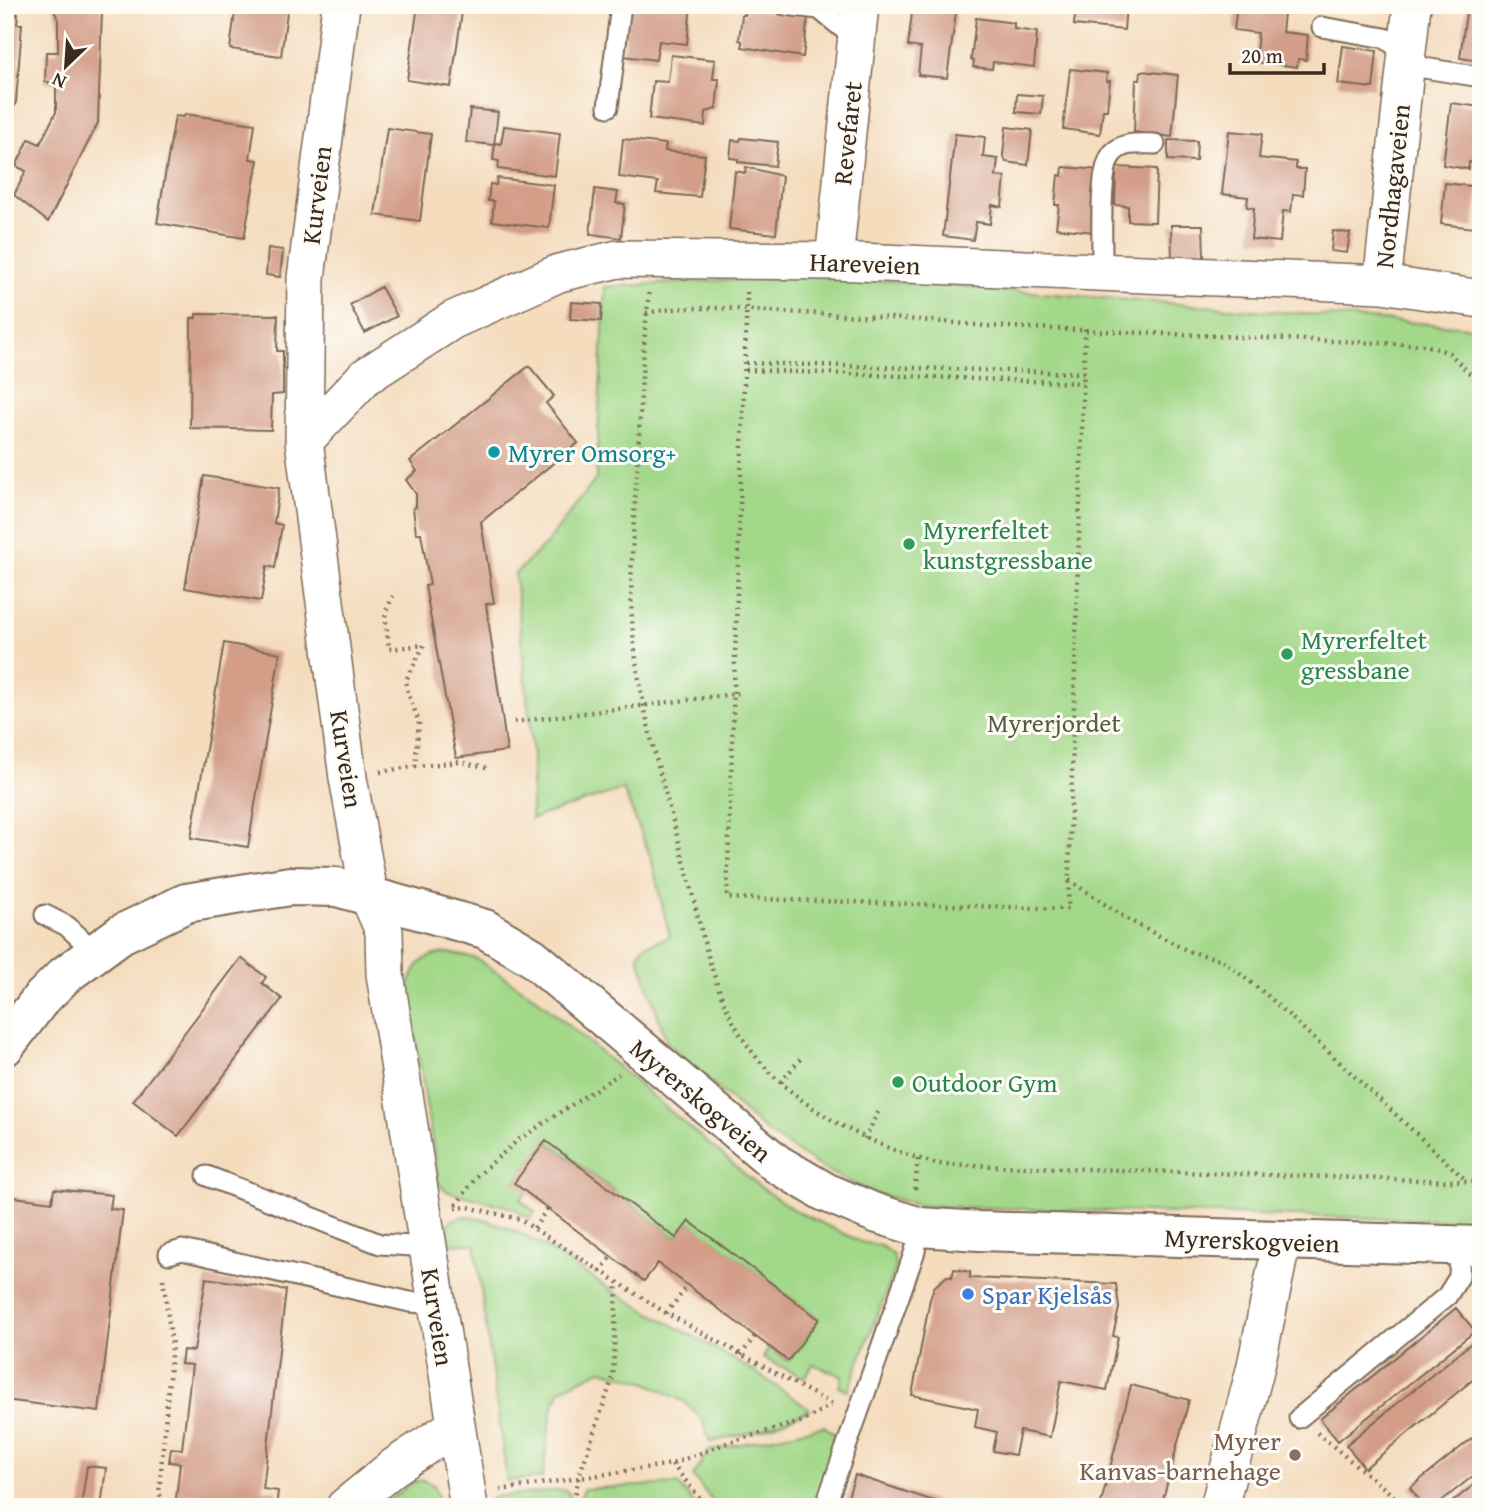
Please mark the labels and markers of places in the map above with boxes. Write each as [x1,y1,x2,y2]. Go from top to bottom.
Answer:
place label: Myrer Omsorg+ [508,433,676,472]
marker: Myrer Omsorg+ [486,444,502,460]
place label: Myrerfeltet kunstgressbane [923,510,1093,579]
marker: Myrerfeltet kunstgressbane [901,536,917,552]
place label: Myrerfeltet gressbane [1301,620,1427,689]
marker: Myrerfeltet gressbane [1279,646,1295,662]
place label: Outdoor Gym [912,1063,1057,1102]
marker: Outdoor Gym [890,1074,906,1090]
place label: Spar Kjelsås [982,1275,1112,1314]
marker: Spar Kjelsås [960,1286,976,1302]
place label: Myrer Kanvas-barnehage [1079,1421,1281,1490]
marker: Myrer Kanvas-barnehage [1287,1447,1303,1463]

